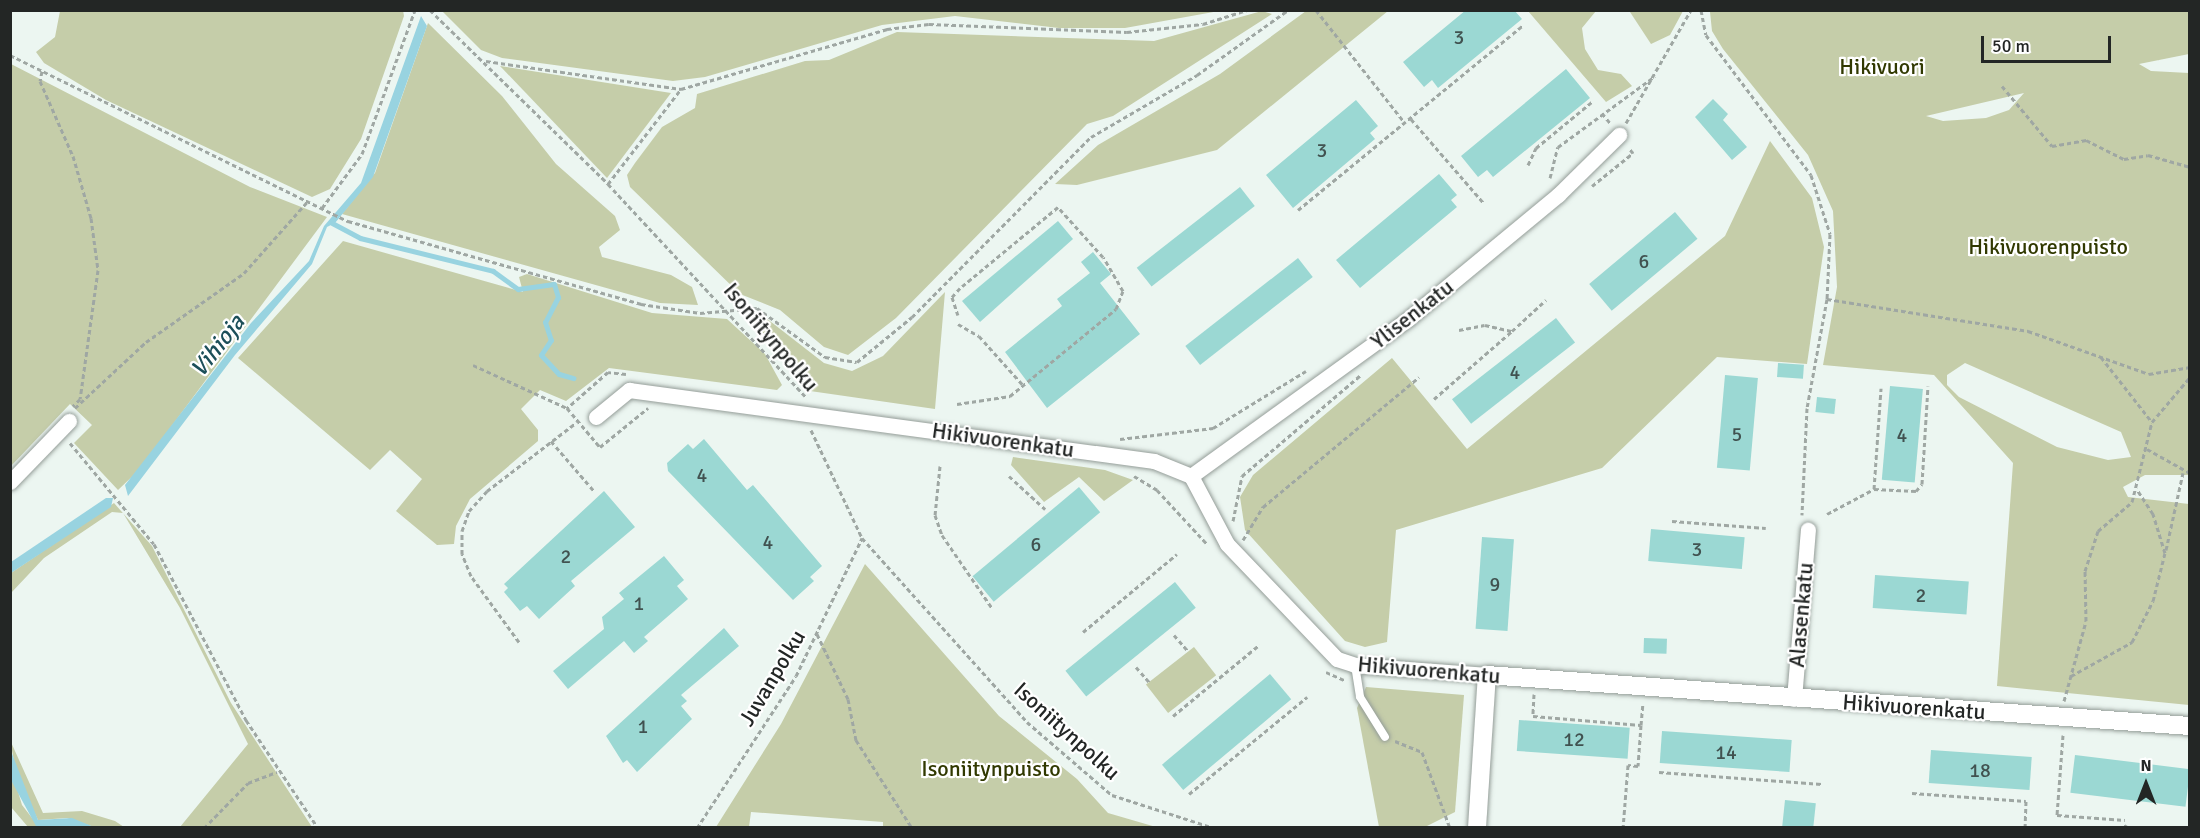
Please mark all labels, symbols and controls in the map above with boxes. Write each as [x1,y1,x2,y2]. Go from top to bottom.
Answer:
scale bar [1984,24,2114,62]
house number: 3 [1454,25,1464,49]
text: 50 m [1992,35,2030,57]
park label: Hikivuori [1839,54,1925,80]
house number: 3 [1317,138,1327,162]
park label: Hikivuorenpuisto [1968,234,2128,260]
house number: 6 [1639,249,1649,273]
street label: Ylisenkatu [1365,274,1459,354]
street label: Isoniitynpolku [718,277,824,397]
water label: Vihioja [185,309,251,383]
house number: 4 [1510,360,1520,384]
street label: Hikivuorenkatu [930,417,1076,463]
house number: 5 [1732,422,1742,446]
house number: 4 [1897,423,1907,447]
house number: 4 [697,463,707,487]
house number: 4 [763,530,773,554]
house number: 6 [1031,532,1041,556]
house number: 3 [1692,537,1702,561]
house number: 2 [561,544,571,568]
street label: Alasenkatu [1783,561,1819,669]
house number: 9 [1490,572,1500,596]
house number: 2 [1916,583,1926,607]
house number: 1 [634,591,644,615]
street label: Juvanpolku [733,625,811,731]
street label: Hikivuorenkatu [1356,651,1502,689]
street label: Isoniitynpolku [1008,676,1126,786]
street label: Hikivuorenkatu [1842,689,1986,725]
house number: 1 [638,714,648,738]
house number: 12 [1563,727,1585,751]
house number: 14 [1715,740,1737,764]
north arrow [2116,754,2176,814]
park label: Isoniitynpuisto [921,756,1061,782]
text: N [2140,756,2152,776]
house number: 18 [1969,758,1991,782]

